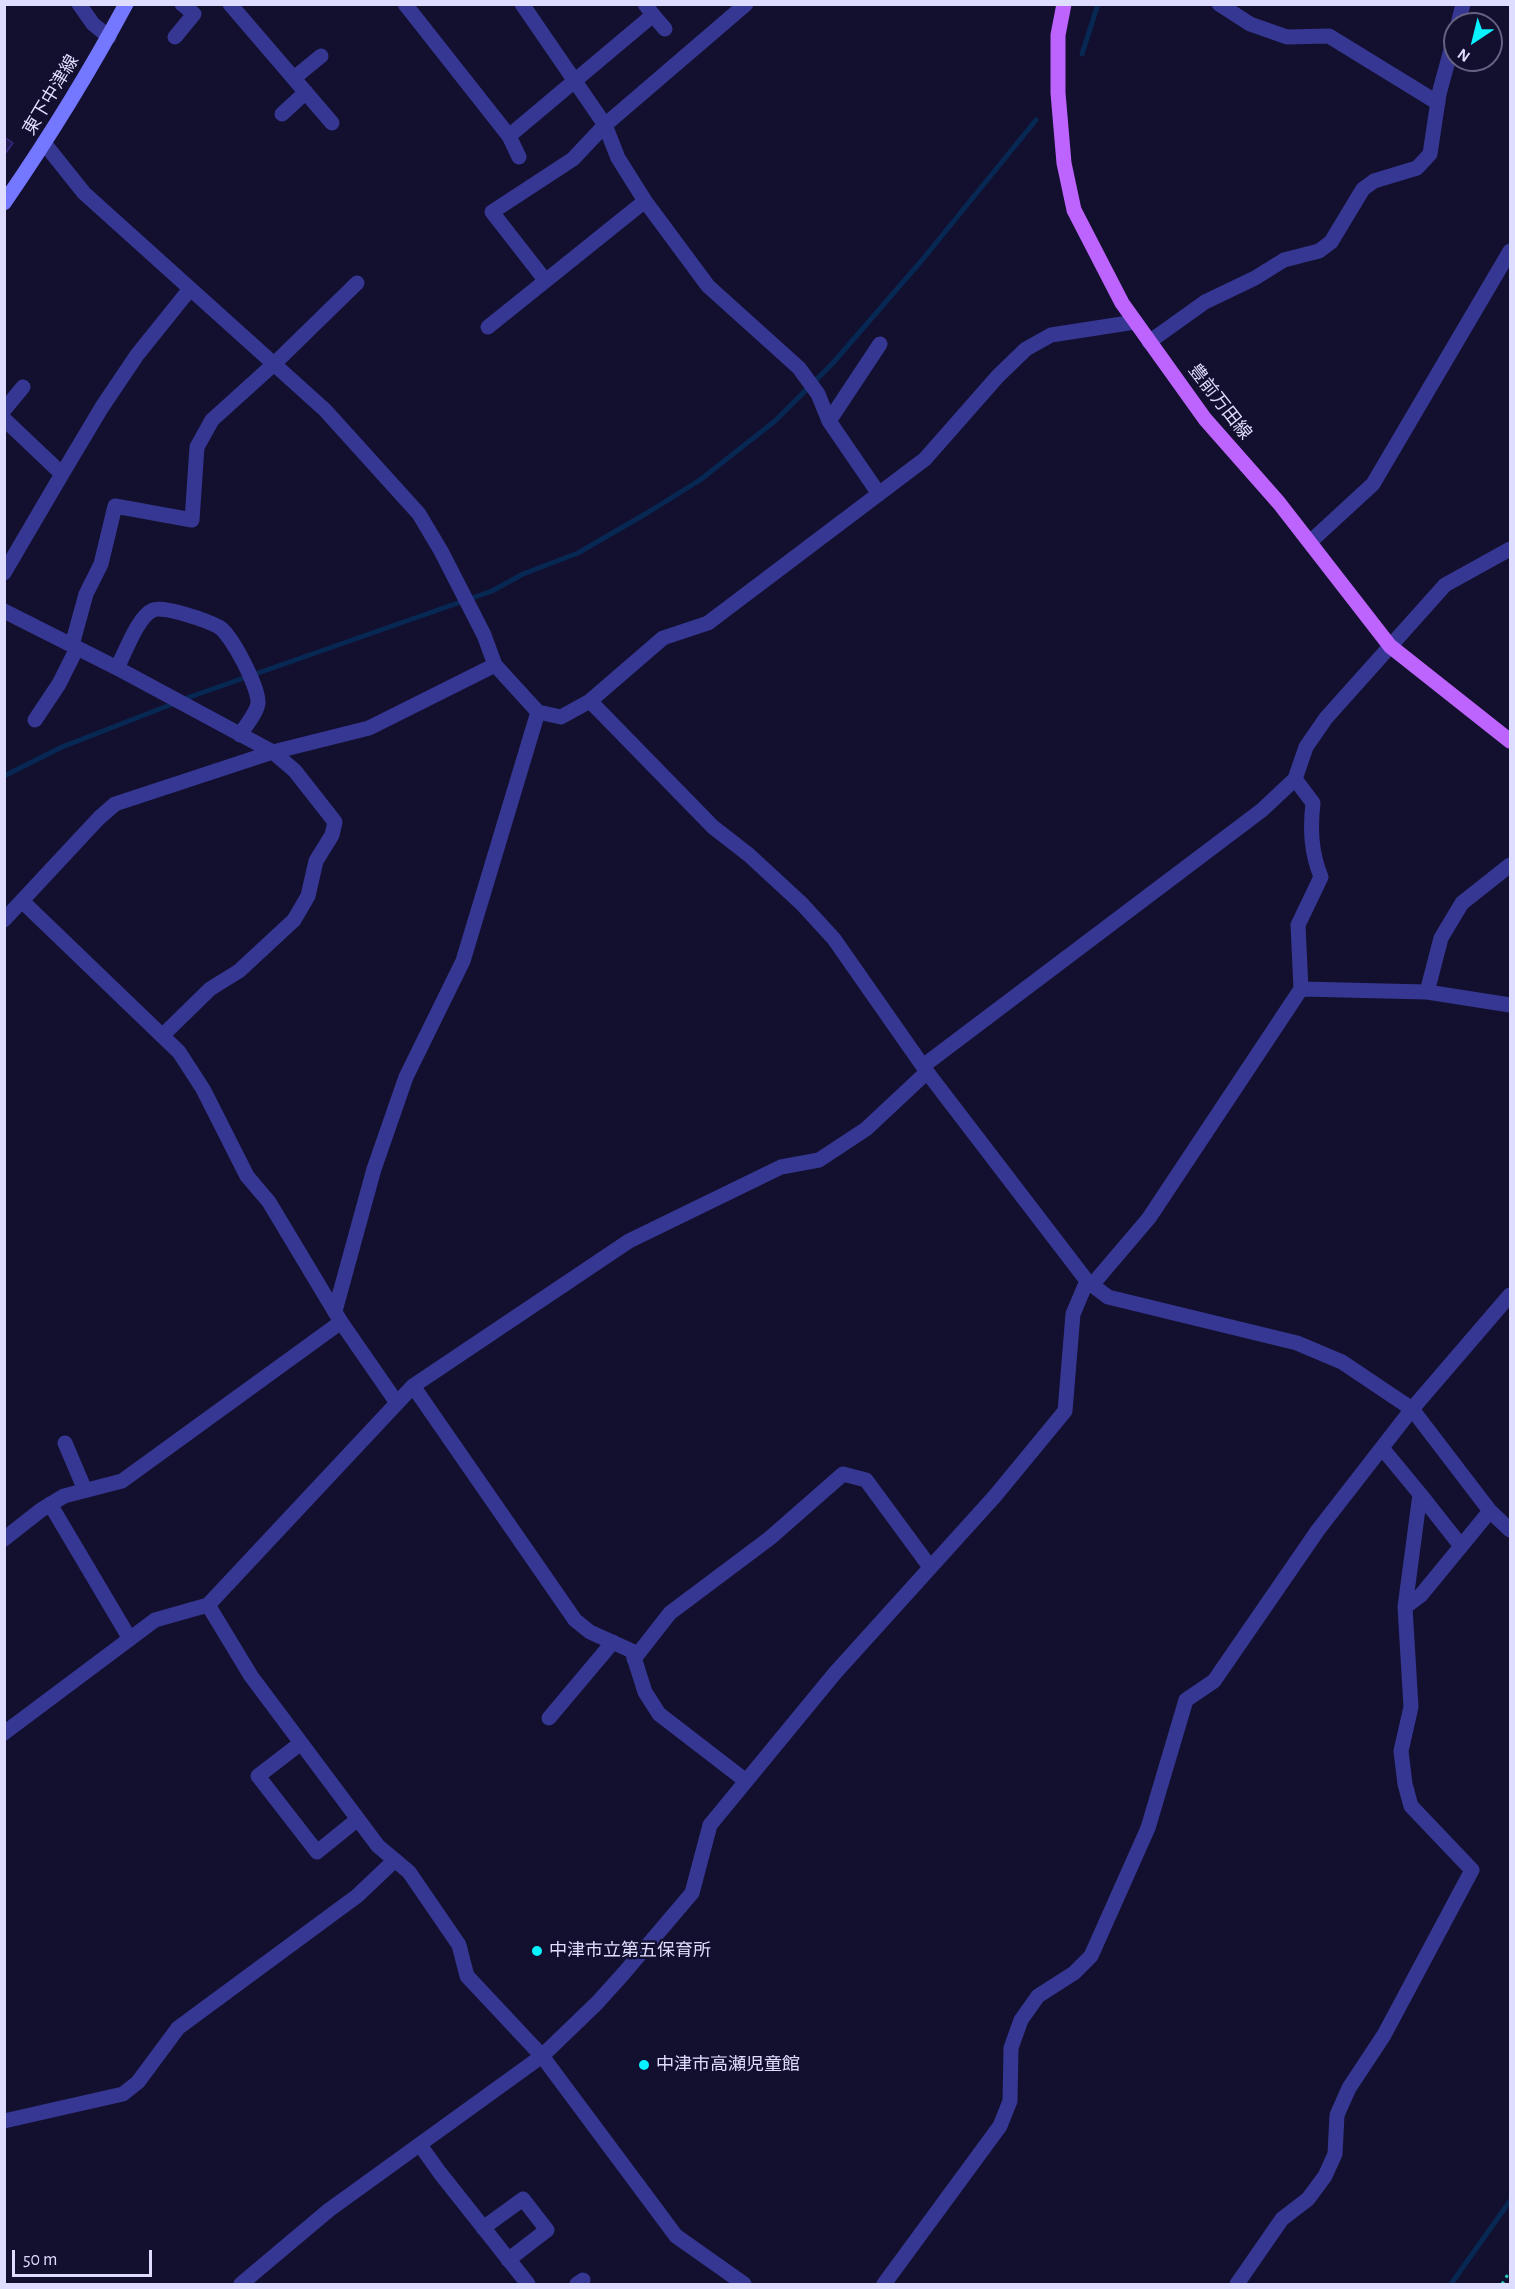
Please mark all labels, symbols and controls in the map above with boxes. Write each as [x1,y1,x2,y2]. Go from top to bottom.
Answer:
north arrow [1443,12,1503,72]
text: N [1455,45,1473,65]
street label: 東下中津線 [19,51,83,139]
street label: 豊前万田線 [1184,360,1256,444]
place label: 中津市立第五保育所 [549,1940,711,1962]
marker: 中津市立第五保育所 [530,1944,544,1958]
place label: 中津市高瀬児童館 [656,2054,800,2076]
marker: 中津市高瀬児童館 [637,2058,651,2072]
scale bar [15,2238,154,2276]
text: 50 m [23,2251,57,2269]

